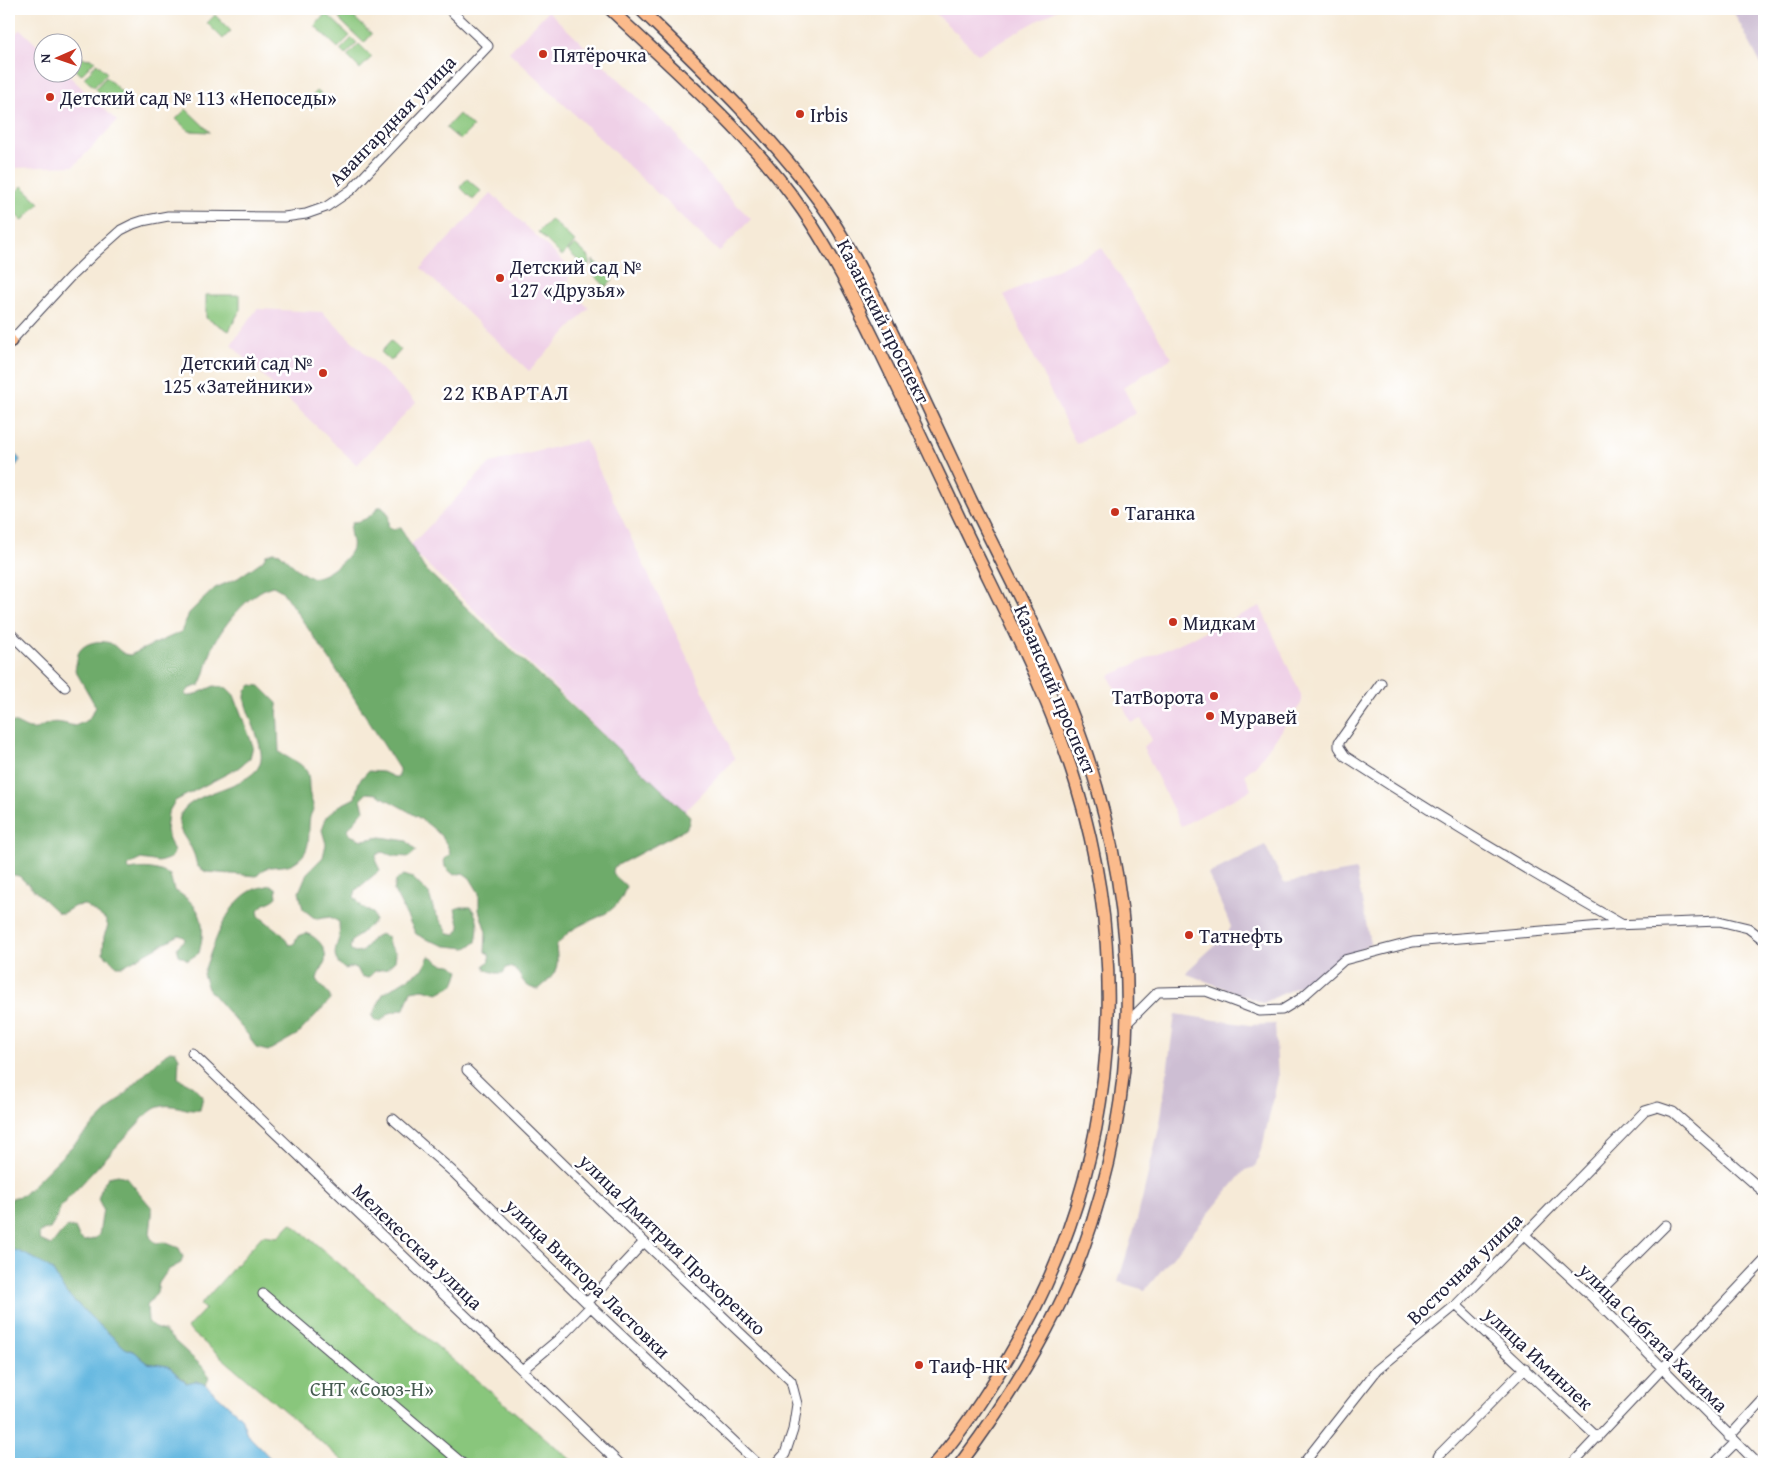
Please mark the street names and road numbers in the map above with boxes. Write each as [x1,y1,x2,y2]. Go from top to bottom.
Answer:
street label: Авангардная улица [322,48,463,192]
street label: Казанский проспект [830,234,938,409]
street label: Казанский проспект [1007,600,1105,778]
street label: улица Дмитрия Прохоренко [572,1146,773,1342]
street label: Мелекесская улица [346,1176,490,1316]
street label: улица Виктора Ластовки [498,1191,677,1365]
street label: Восточная улица [1400,1205,1529,1331]
street label: улица Сибгата Хакима [1572,1255,1736,1419]
street label: улица Иминлек [1477,1299,1601,1417]

